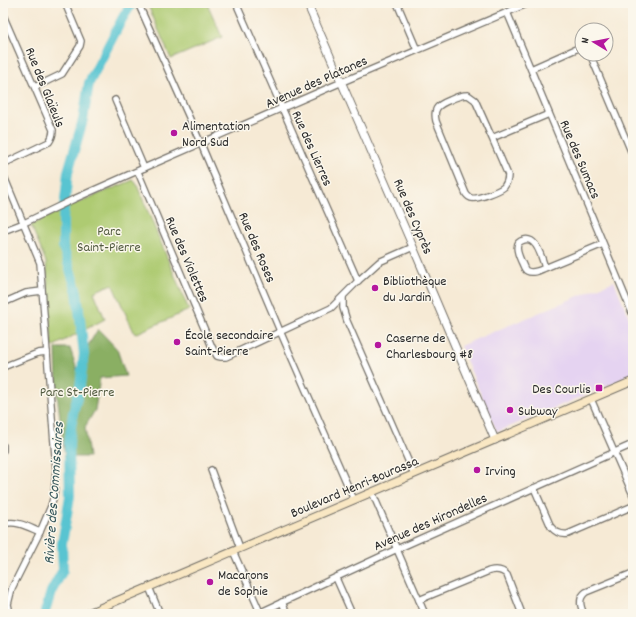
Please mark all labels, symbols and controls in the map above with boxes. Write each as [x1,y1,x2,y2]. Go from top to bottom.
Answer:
north arrow [574,22,614,62]
text: N [578,36,595,45]
street label: Rue des Glaïeuls [19,45,69,131]
street label: Avenue des Platanes [263,51,371,114]
street label: Rue des Lierres [286,108,337,190]
place label: Alimentation Nord Sud [182,117,250,153]
street label: Rue des Sumacs [554,117,605,202]
marker: Alimentation Nord Sud [169,128,179,138]
street label: Rue des Cyprès [387,176,437,258]
street label: Rue des Roses [232,209,280,286]
street label: Rue des Violettes [159,214,213,306]
park label: Parc Saint-Pierre [77,222,141,258]
place label: Bibliothèque du Jardin [383,272,446,308]
marker: Bibliothèque du Jardin [370,283,380,293]
place label: École secondaire Saint-Pierre [185,326,273,362]
place label: Caserne de Charlesbourg #8 [386,329,473,365]
marker: École secondaire Saint-Pierre [172,337,182,347]
marker: Caserne de Charlesbourg #8 [373,340,383,350]
place label: Des Courlis [532,380,591,400]
park label: Parc St-Pierre [40,383,114,403]
marker: Des Courlis [594,383,604,393]
place label: Subway [518,402,558,422]
marker: Subway [505,405,515,415]
water label: Rivière des Commissaires [39,420,71,565]
street label: Boulevard Henri-Bourassa [288,452,422,524]
place label: Irving [485,462,516,482]
marker: Irving [472,465,482,475]
street label: Avenue des Hirondelles [371,489,491,557]
place label: Macarons de Sophie [218,566,269,602]
marker: Macarons de Sophie [205,577,215,587]

